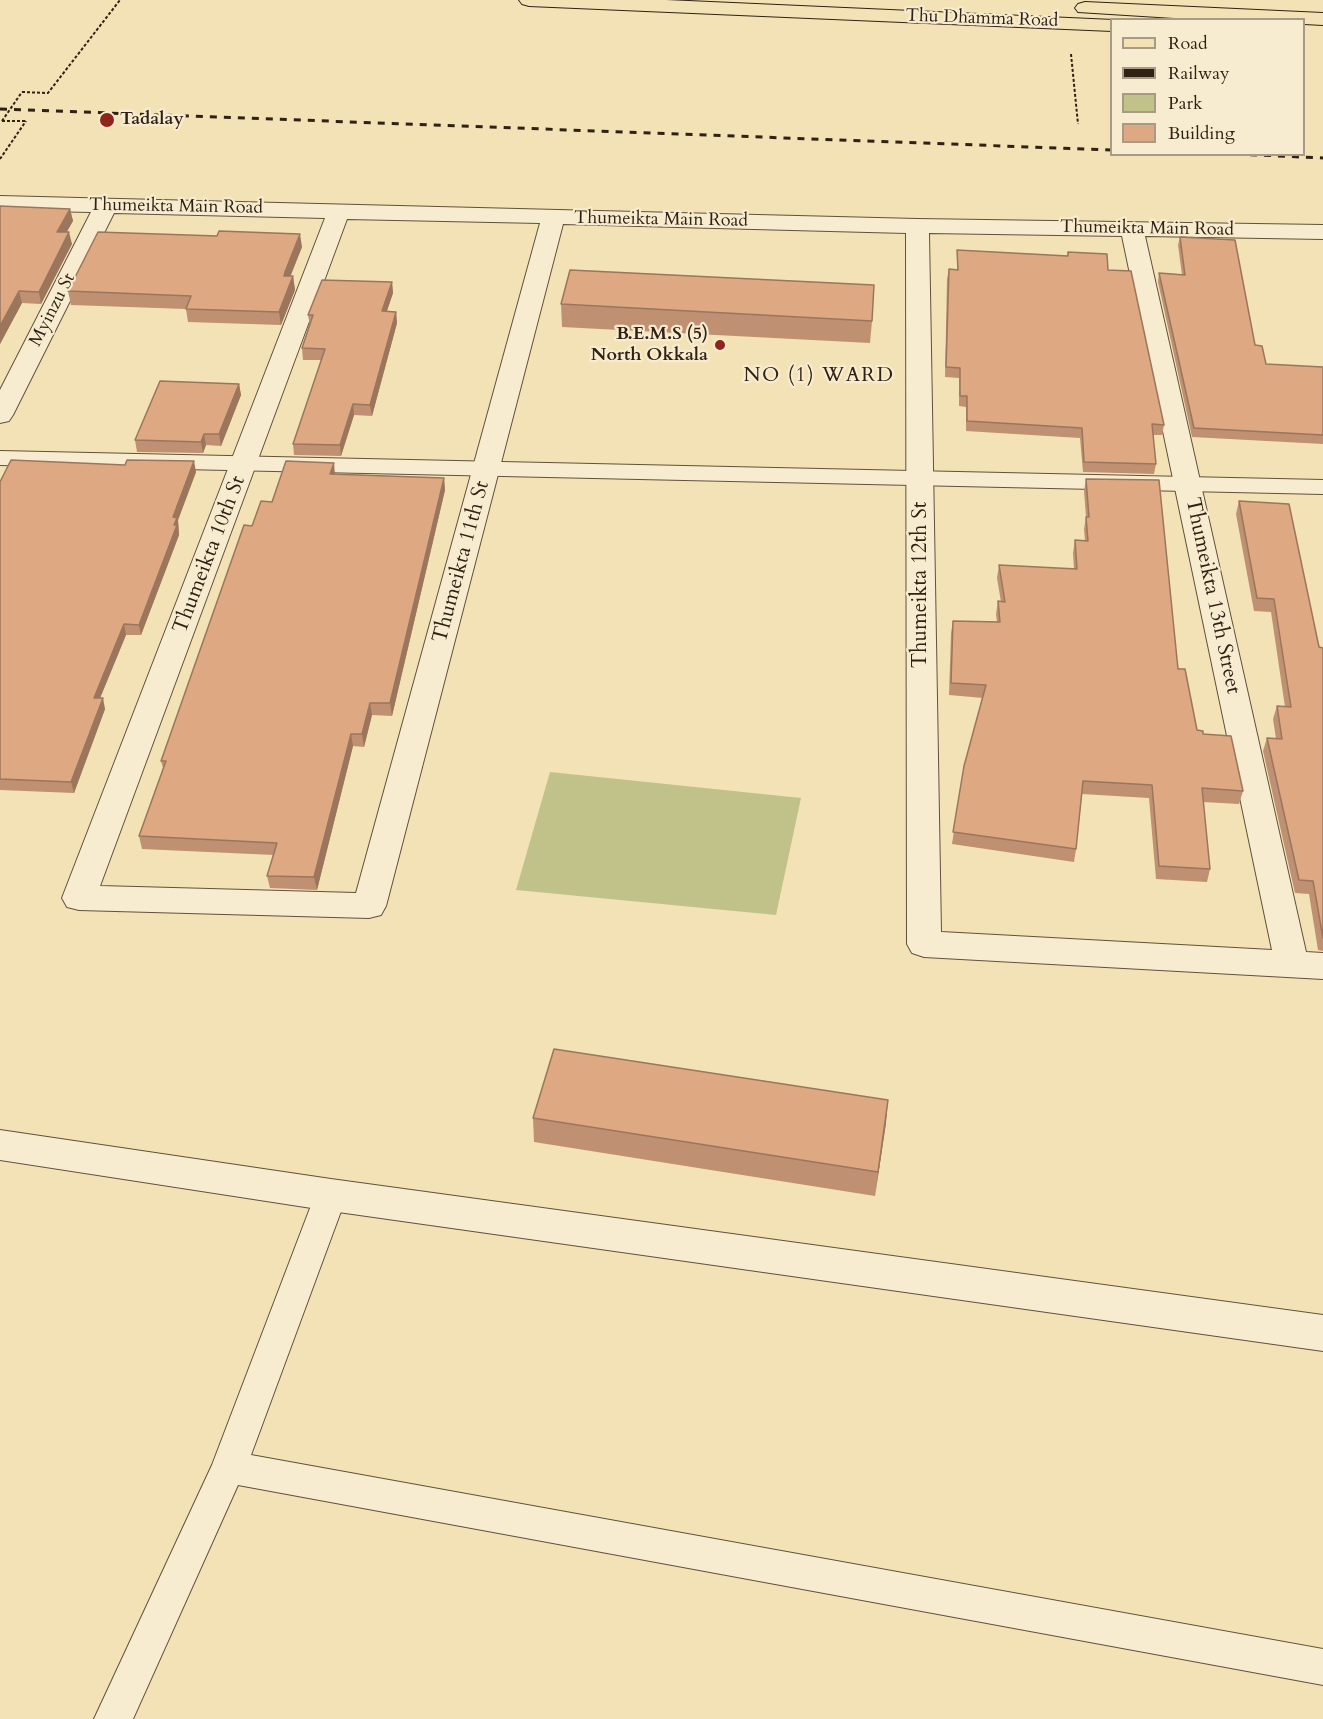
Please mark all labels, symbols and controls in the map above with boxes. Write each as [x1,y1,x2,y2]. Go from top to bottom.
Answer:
street label: Thu Dhamma Road [905,6,1059,32]
legend [1110,18,1305,156]
text: Road [1168,31,1208,56]
text: Railway [1168,61,1230,86]
text: Park [1168,91,1203,116]
place label: Tadalay [120,109,184,131]
marker: Tadalay [98,111,116,129]
text: Building [1168,121,1235,146]
street label: Thumeikta Main Road [89,195,263,219]
street label: Thumeikta Main Road [574,208,748,232]
street label: Thumeikta Main Road [1060,217,1234,241]
street label: Myinzu St [25,270,81,350]
place label: B.E.M.S (5) North Okkala [591,324,708,366]
marker: B.E.M.S (5) North Okkala [713,338,727,352]
district label: NO (1) WARD [744,364,894,388]
street label: Thumeikta 10th St [168,473,252,637]
street label: Thumeikta 11th St [428,478,496,646]
street label: Thumeikta 13th Street [1179,496,1245,696]
street label: Thumeikta 12th St [908,502,934,668]

